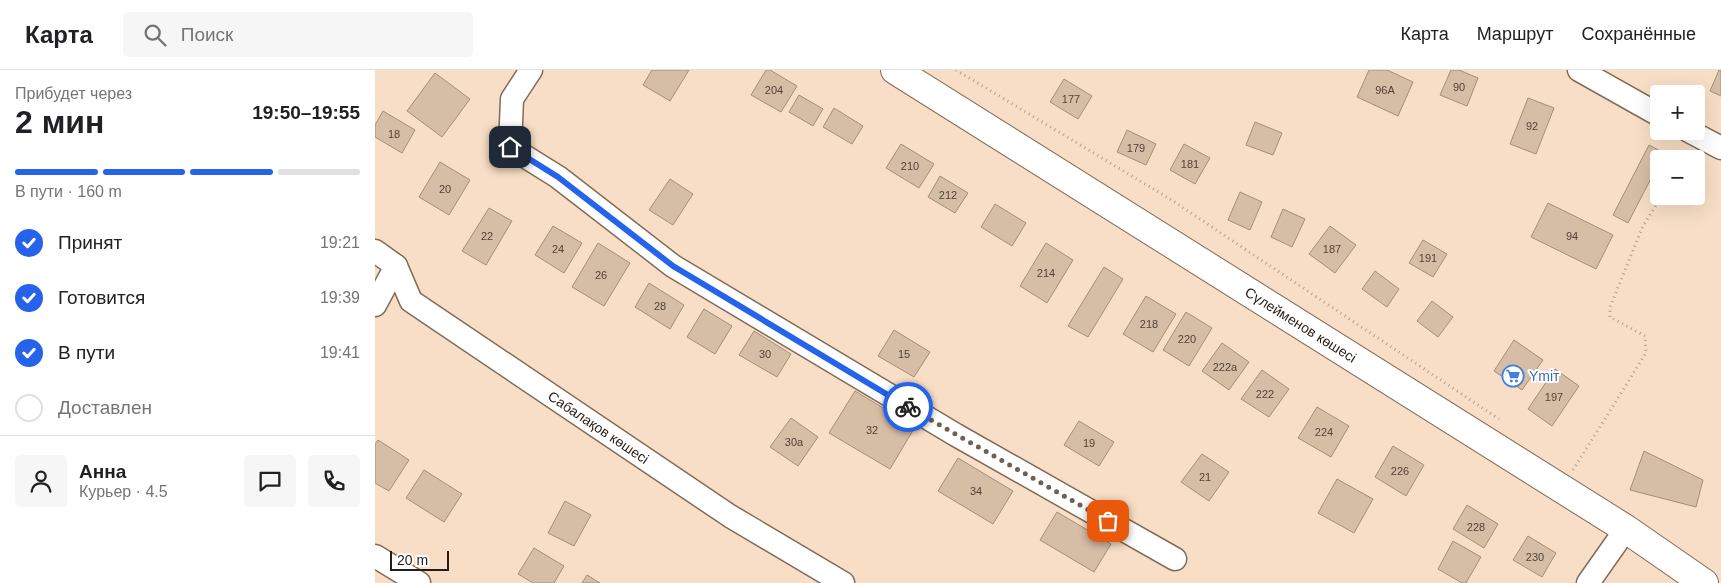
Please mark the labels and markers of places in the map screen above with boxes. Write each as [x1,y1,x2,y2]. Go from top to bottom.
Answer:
pin [489,126,531,168]
supermarket icon: Ymiт [1501,364,1525,388]
place label: Ymiт [1529,368,1560,384]
pin [1087,500,1129,542]

